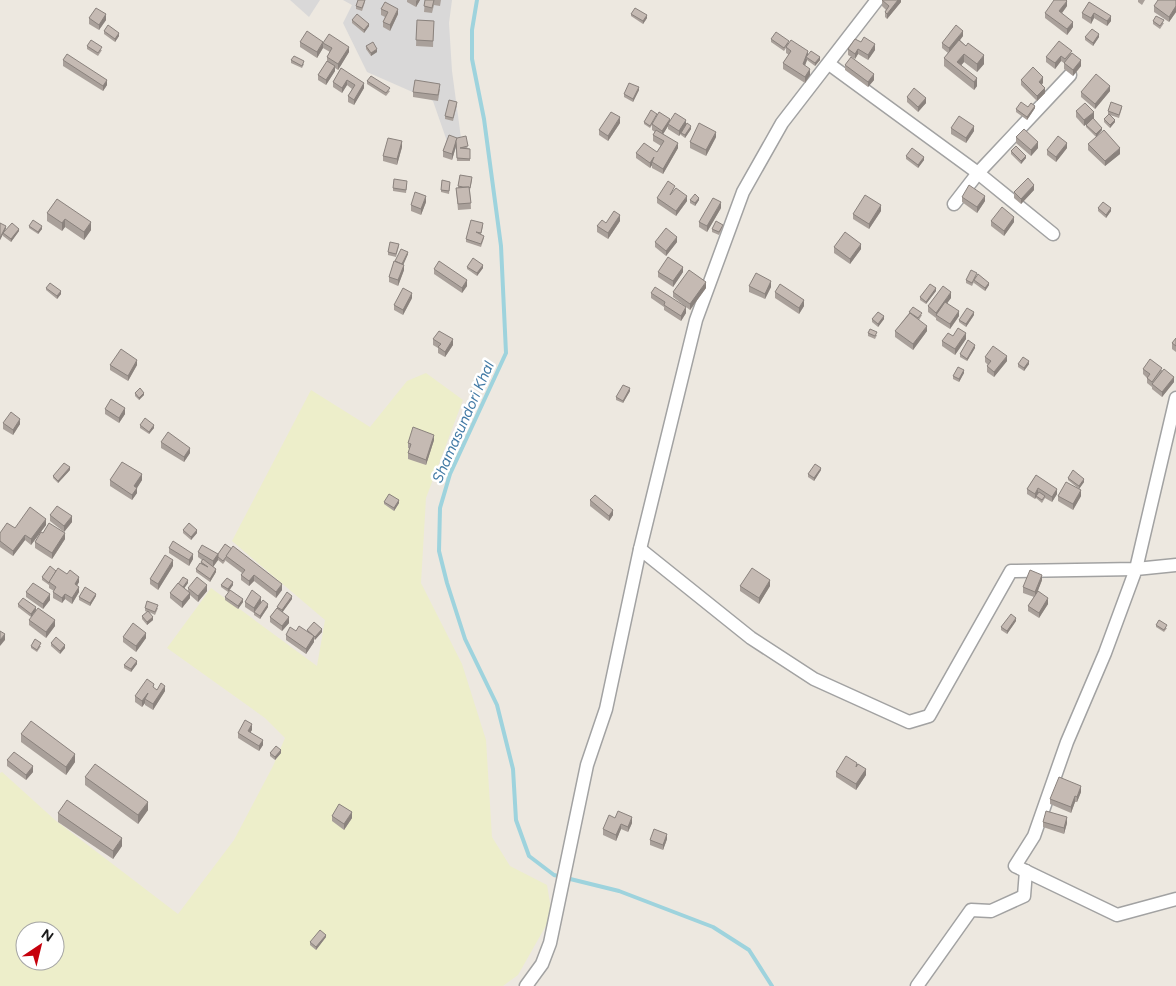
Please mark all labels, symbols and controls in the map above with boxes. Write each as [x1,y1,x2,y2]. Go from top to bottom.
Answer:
water label: Shamasundori Khal [428,358,498,486]
north arrow [15,921,65,971]
text: N [38,926,56,946]

